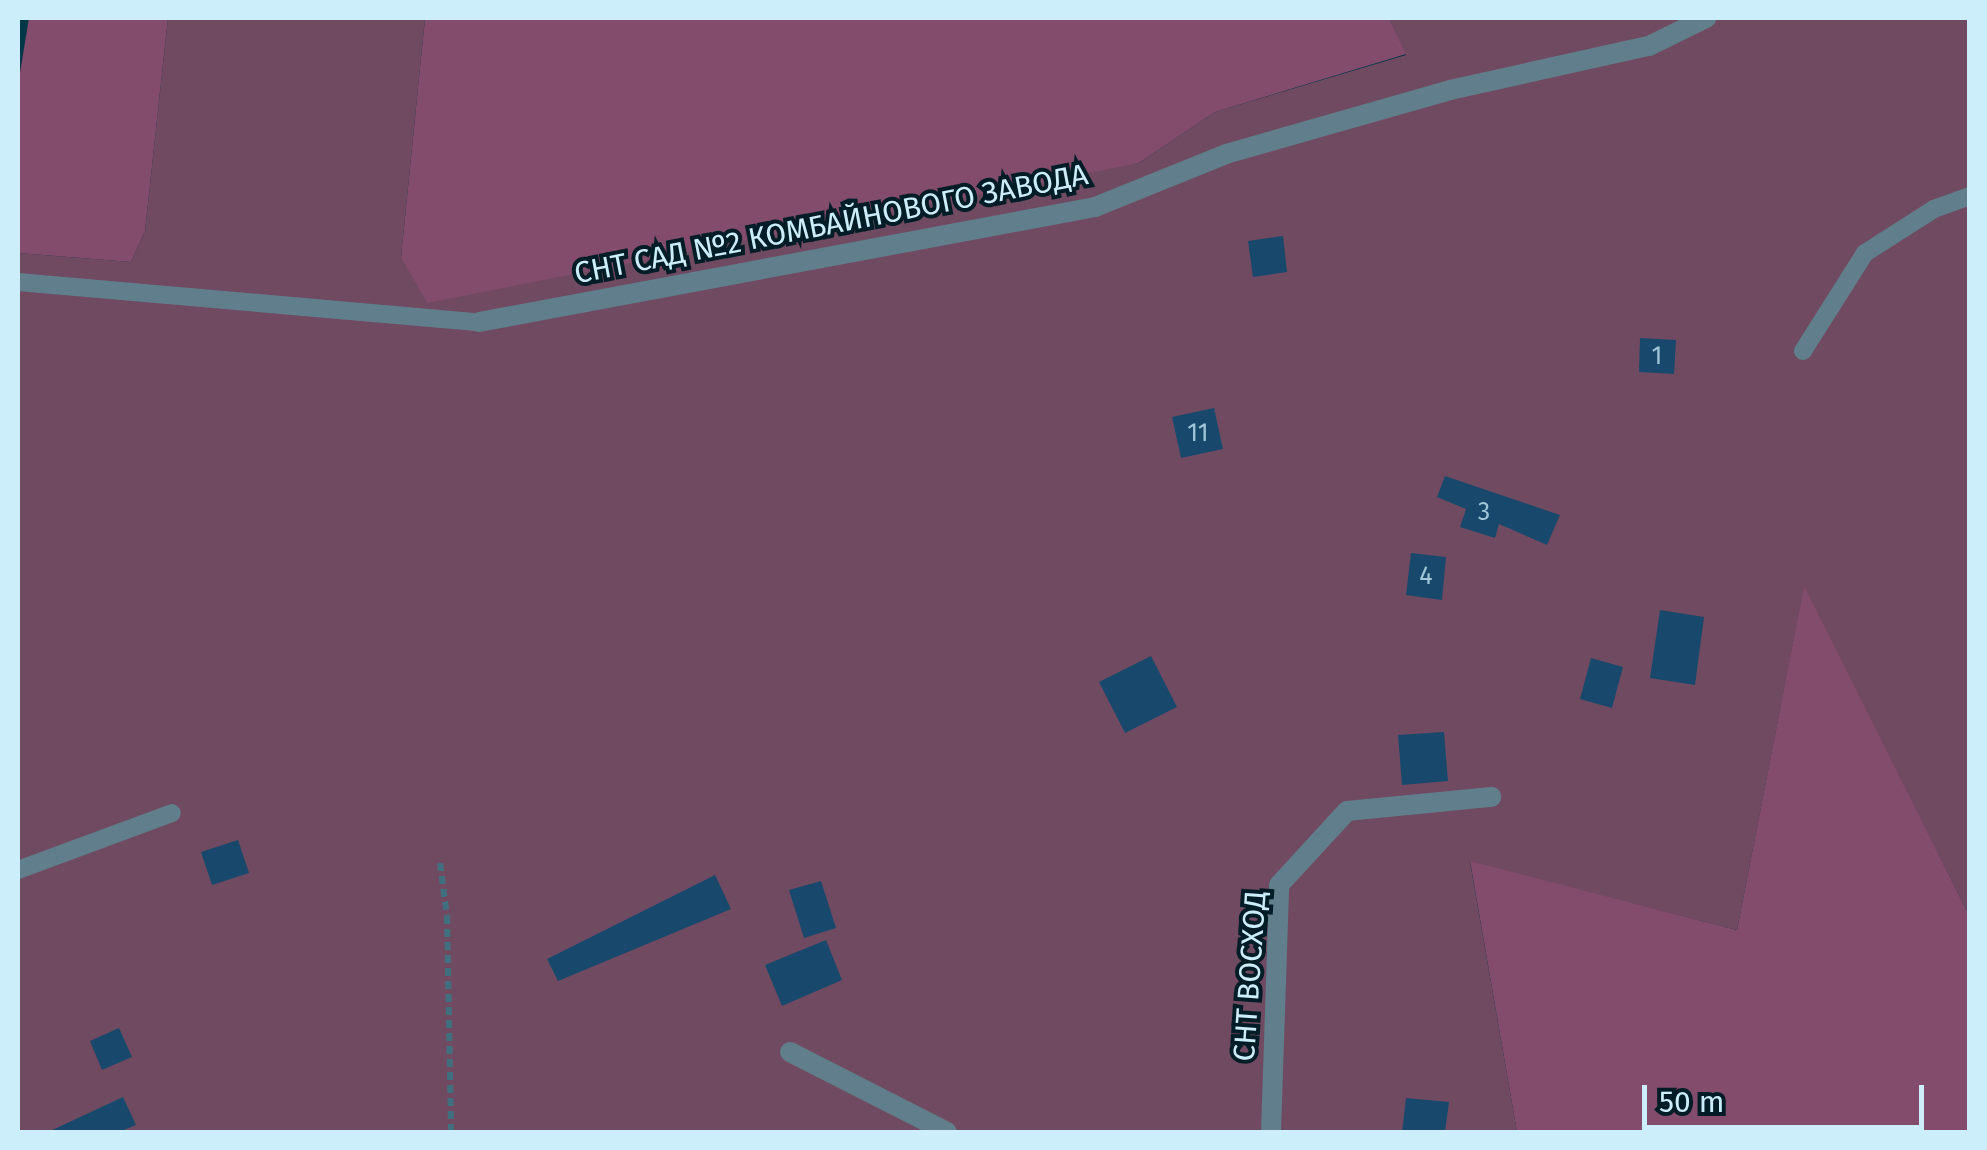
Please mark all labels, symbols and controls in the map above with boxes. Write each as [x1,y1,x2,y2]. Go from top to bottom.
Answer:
street label: СНТ САД №2 КОМБАЙНОВОГО ЗАВОДА [571,156,1091,292]
house number: 1 [1652,341,1662,371]
house number: 11 [1187,418,1209,448]
house number: 3 [1478,497,1490,527]
house number: 4 [1419,561,1433,591]
street label: СНТ ВОСХОД [1226,889,1274,1063]
scale bar [1647,1065,1930,1127]
text: 50 m [1659,1084,1724,1120]

